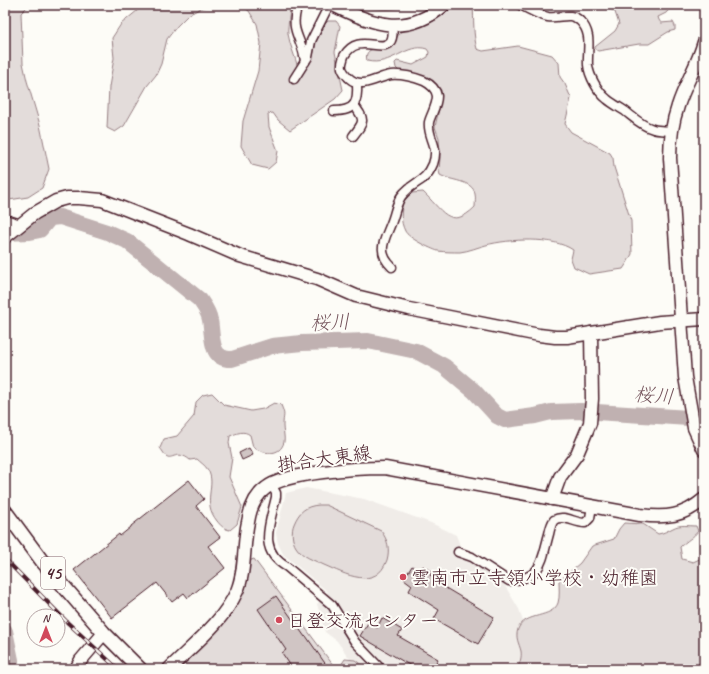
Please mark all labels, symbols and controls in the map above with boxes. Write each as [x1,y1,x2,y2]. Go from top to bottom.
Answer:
water label: 桜川 [309,309,351,336]
water label: 桜川 [633,382,675,409]
street label: 掛合大東線 [275,440,373,477]
road number: 45 [41,557,65,589]
place label: 雲南市立寺領小学校・幼稚園 [411,566,658,590]
marker: 雲南市立寺領小学校・幼稚園 [398,572,408,582]
north arrow [26,608,66,648]
place label: 日登交流センター [287,609,438,633]
text: N [43,611,52,625]
marker: 日登交流センター [274,615,284,625]

